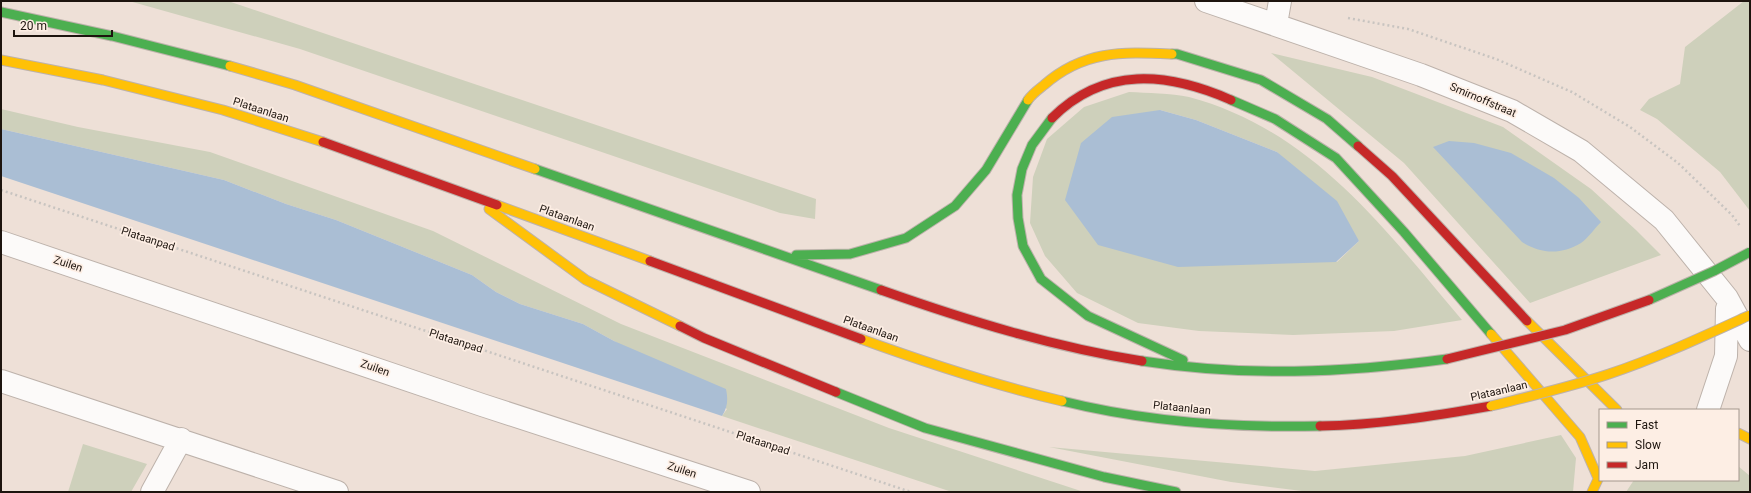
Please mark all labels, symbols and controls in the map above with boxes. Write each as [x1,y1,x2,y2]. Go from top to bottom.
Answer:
scale bar [14,12,112,38]
text: 20 m [20,19,47,33]
street label: Smirnoffstraat [1448,80,1519,120]
street label: Plataanlaan [231,95,291,125]
street label: Plataanlaan [538,202,596,234]
street label: Plataanpad [120,224,176,254]
street label: Zuilen [52,253,84,275]
street label: Plataanlaan [842,313,900,345]
street label: Plataanpad [428,326,484,356]
street label: Zuilen [359,357,391,379]
street label: Plataanlaan [1469,378,1529,404]
street label: Plataanlaan [1152,399,1212,417]
legend [1599,409,1739,481]
text: Fast [1635,418,1658,432]
street label: Plataanpad [735,428,791,458]
text: Slow [1635,438,1661,452]
text: Jam [1635,458,1659,472]
street label: Zuilen [666,459,698,481]

